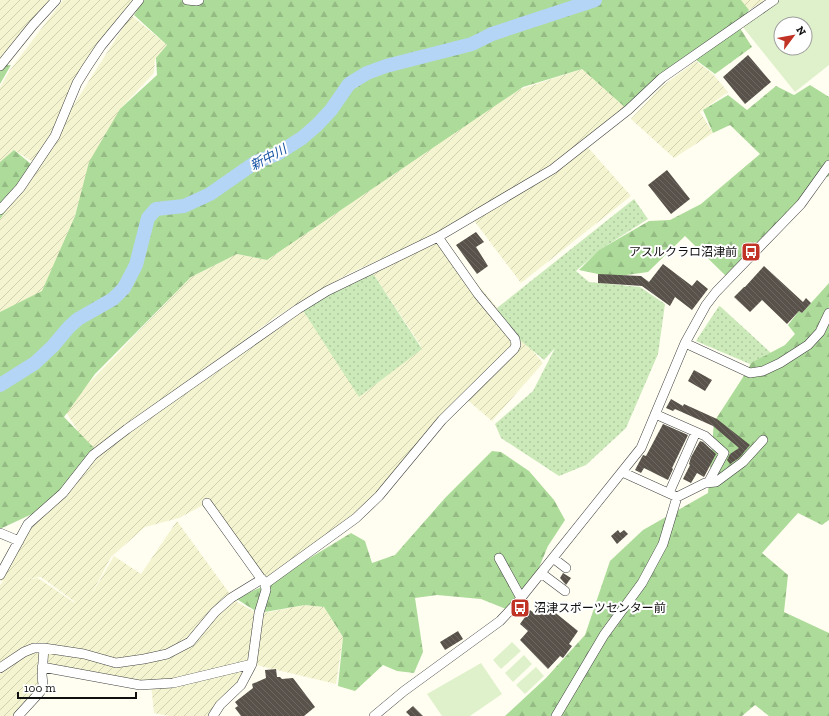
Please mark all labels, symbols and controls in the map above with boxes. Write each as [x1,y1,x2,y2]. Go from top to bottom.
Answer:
north arrow [773,16,813,56]
text: N [793,24,809,38]
water label: 新中川 [247,141,291,173]
bus stop icon: アスルクラロ沼津前 [740,241,762,263]
place label: アスルクラロ沼津前 [629,245,737,259]
bus stop icon: 沼津スポーツセンター前 [509,597,531,619]
place label: 沼津スポーツセンター前 [534,601,666,615]
scale bar [18,674,136,700]
text: 100 m [24,681,56,695]

